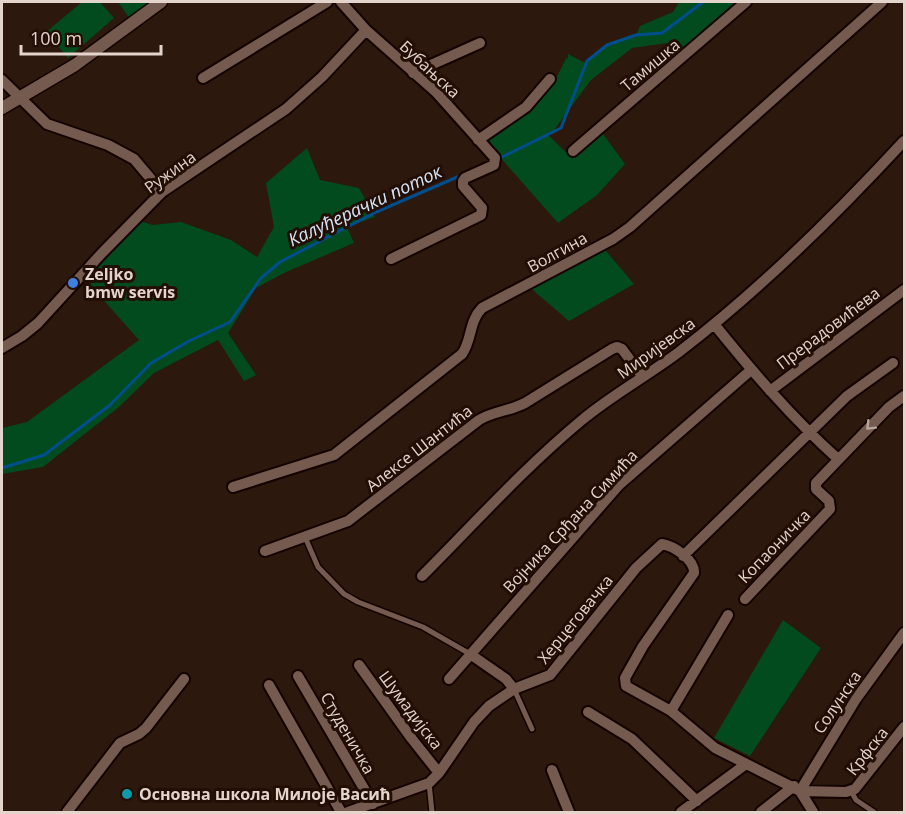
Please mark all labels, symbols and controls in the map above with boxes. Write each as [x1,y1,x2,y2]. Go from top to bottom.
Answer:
scale bar [21,18,160,56]
text: 100 m [30,26,82,50]
street label: Тамишка [616,34,684,96]
street label: Бубањска [395,35,465,103]
street label: Ружина [140,146,200,198]
water label: Калуђерачки поток [284,158,446,251]
street label: Волгина [523,227,591,277]
place label: Zeljko bmw servis [85,263,175,303]
marker: Zeljko bmw servis [66,276,80,290]
street label: Прерадовићева [772,282,884,374]
street label: Миријевска [612,312,700,384]
street label: Алексе Шантића [361,400,477,496]
one-way arrow [867,419,878,430]
street label: Војника Срђана Симића [498,445,642,597]
street label: Копаоничка [733,504,815,588]
street label: Херцеговачка [532,570,618,668]
street label: Шумадијска [374,666,448,754]
street label: Солунска [808,666,866,738]
street label: Студеничка [316,688,380,778]
street label: Крфска [841,722,893,780]
place label: Основна школа Милоје Васић [139,783,390,805]
marker: Основна школа Милоје Васић [120,787,134,801]

